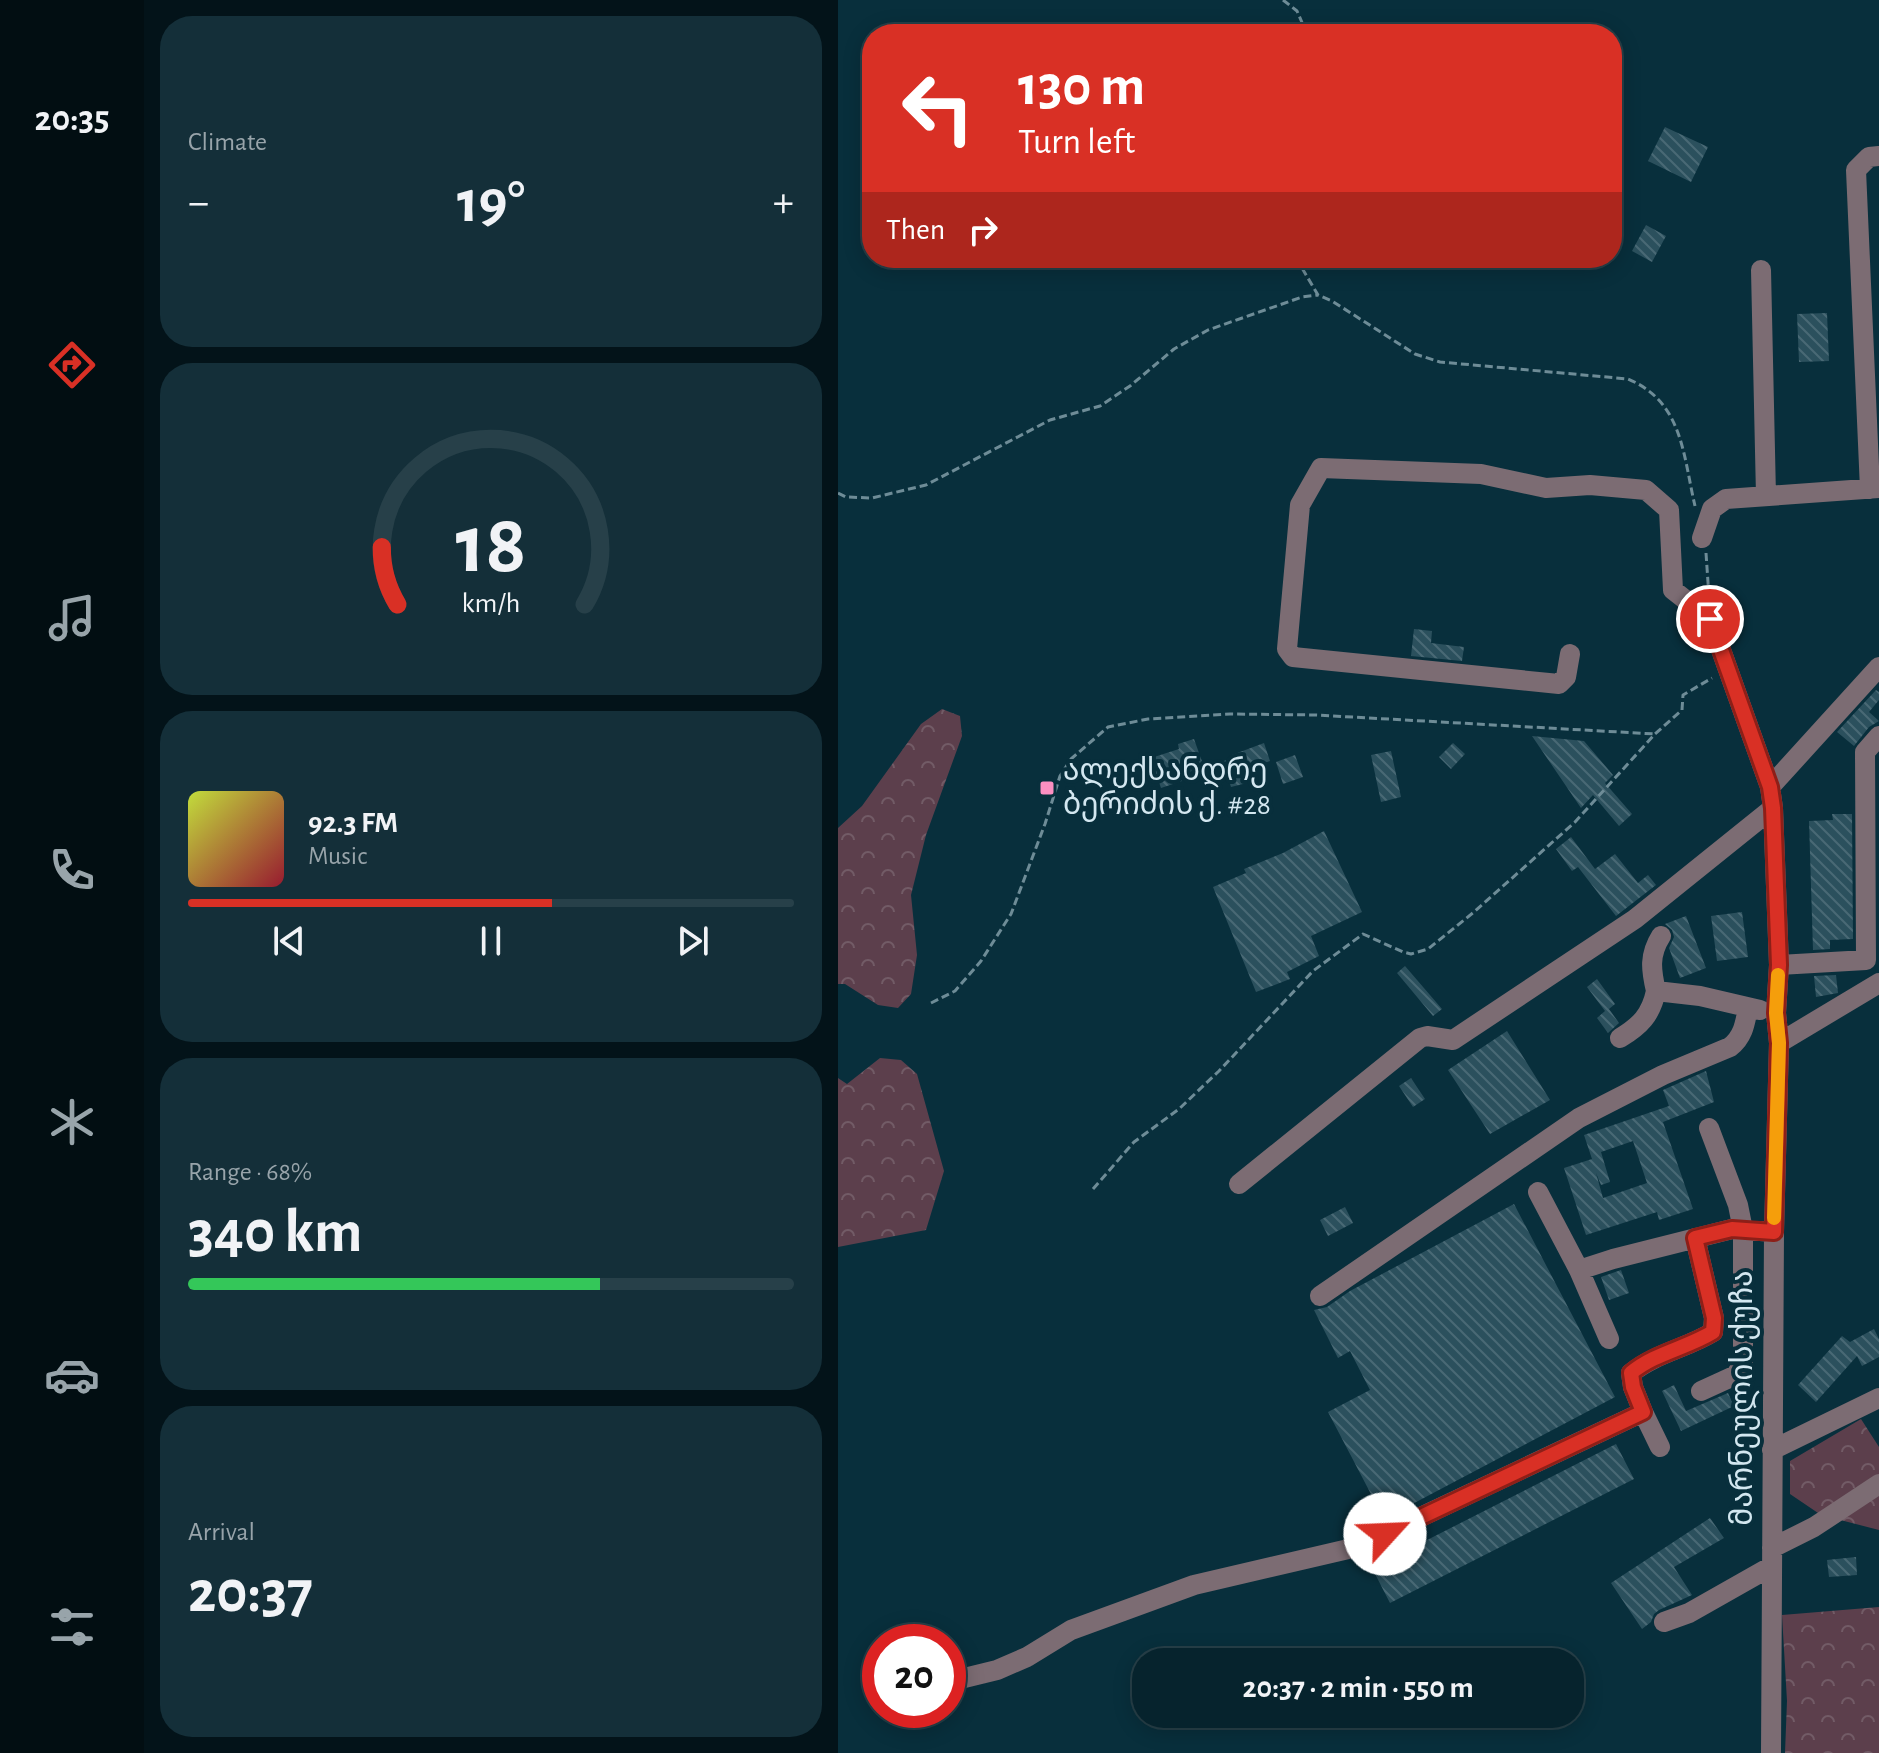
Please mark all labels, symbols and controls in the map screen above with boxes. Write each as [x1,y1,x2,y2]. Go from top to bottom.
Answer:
icon: left [886,56,990,160]
text: 130 m [1018,59,1145,115]
text: 20:35 [34,101,110,137]
text: Turn left [1018,124,1135,160]
text: Climate [188,129,267,155]
text: 19° [457,173,525,233]
text: − [188,181,209,225]
text: + [773,181,794,225]
icon: right [961,208,1005,252]
text: Then [886,215,945,245]
icon: directions [44,337,100,393]
text: 18 [456,504,526,588]
pin [1676,585,1744,653]
text: km/h [462,589,520,618]
icon: music [44,590,100,646]
icon: arrive [1688,597,1732,641]
place label: ალექსანდრე ბერიძის ქ. #28 [1063,756,1271,822]
marker: ალექსანდრე ბერიძის ქ. #28 [1038,779,1056,797]
text: 92.3 FM [308,808,398,838]
icon: phone [44,842,100,898]
text: Music [308,843,367,869]
icon: previous [267,919,311,963]
icon: pause [469,919,513,963]
icon: next [671,919,715,963]
icon: climate [44,1094,100,1150]
text: Range · 68% [188,1159,312,1185]
text: 340 km [188,1203,362,1263]
street label: მარნეულის ქუჩა [1728,1270,1760,1526]
icon: car [44,1347,100,1403]
position arrow [1343,1492,1427,1576]
text: Arrival [188,1519,255,1545]
text: 20:37 [188,1563,313,1623]
icon: filters [44,1599,100,1655]
speed limit sign: 20 [862,1624,966,1728]
text: 20:37 · 2 min · 550 m [1242,1673,1474,1703]

